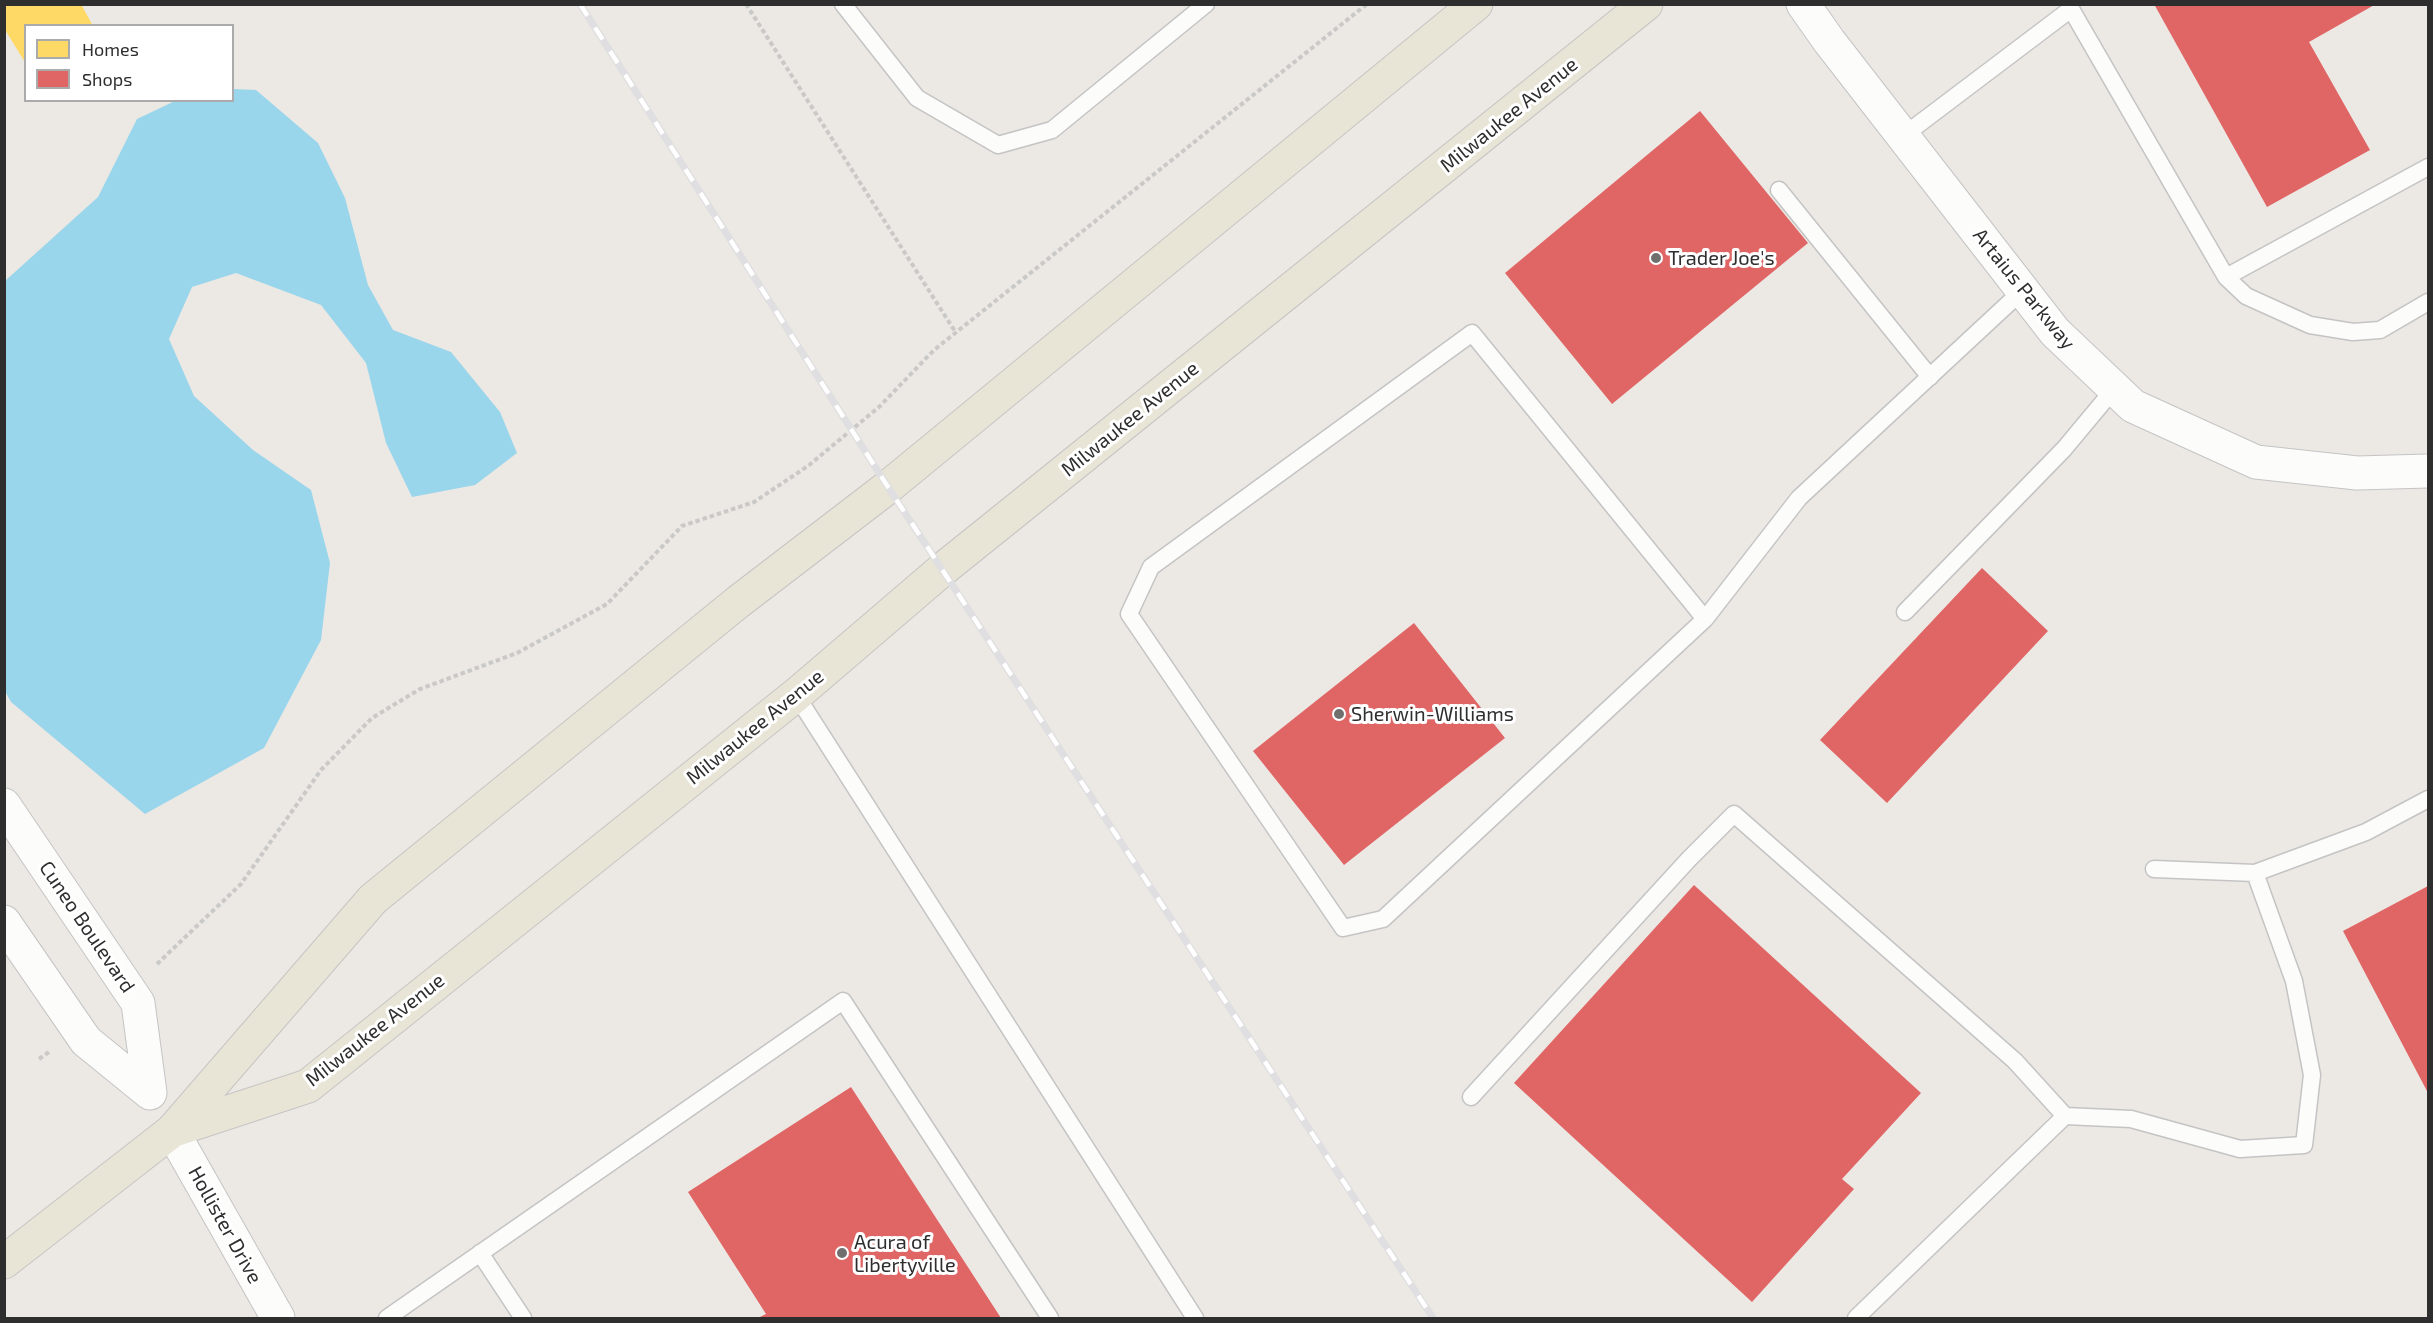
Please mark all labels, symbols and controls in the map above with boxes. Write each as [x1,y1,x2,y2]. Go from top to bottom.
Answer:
legend [24,24,234,102]
text: Homes [82,38,139,60]
street label: Milwaukee Avenue [1435,52,1583,178]
text: Shops [82,68,132,90]
street label: Artaius Parkway [1968,224,2080,354]
place label: Trader Joe's [1668,246,1775,270]
marker: Trader Joe's [1649,251,1663,265]
street label: Milwaukee Avenue [1056,356,1204,482]
street label: Milwaukee Avenue [681,664,829,790]
place label: Sherwin-Williams [1351,702,1514,726]
marker: Sherwin-Williams [1332,707,1346,721]
street label: Cuneo Boulevard [34,857,140,997]
street label: Milwaukee Avenue [301,968,449,1092]
street label: Hollister Drive [183,1162,267,1288]
place label: Acura of Libertyville [854,1230,956,1277]
marker: Acura of Libertyville [835,1246,849,1260]

